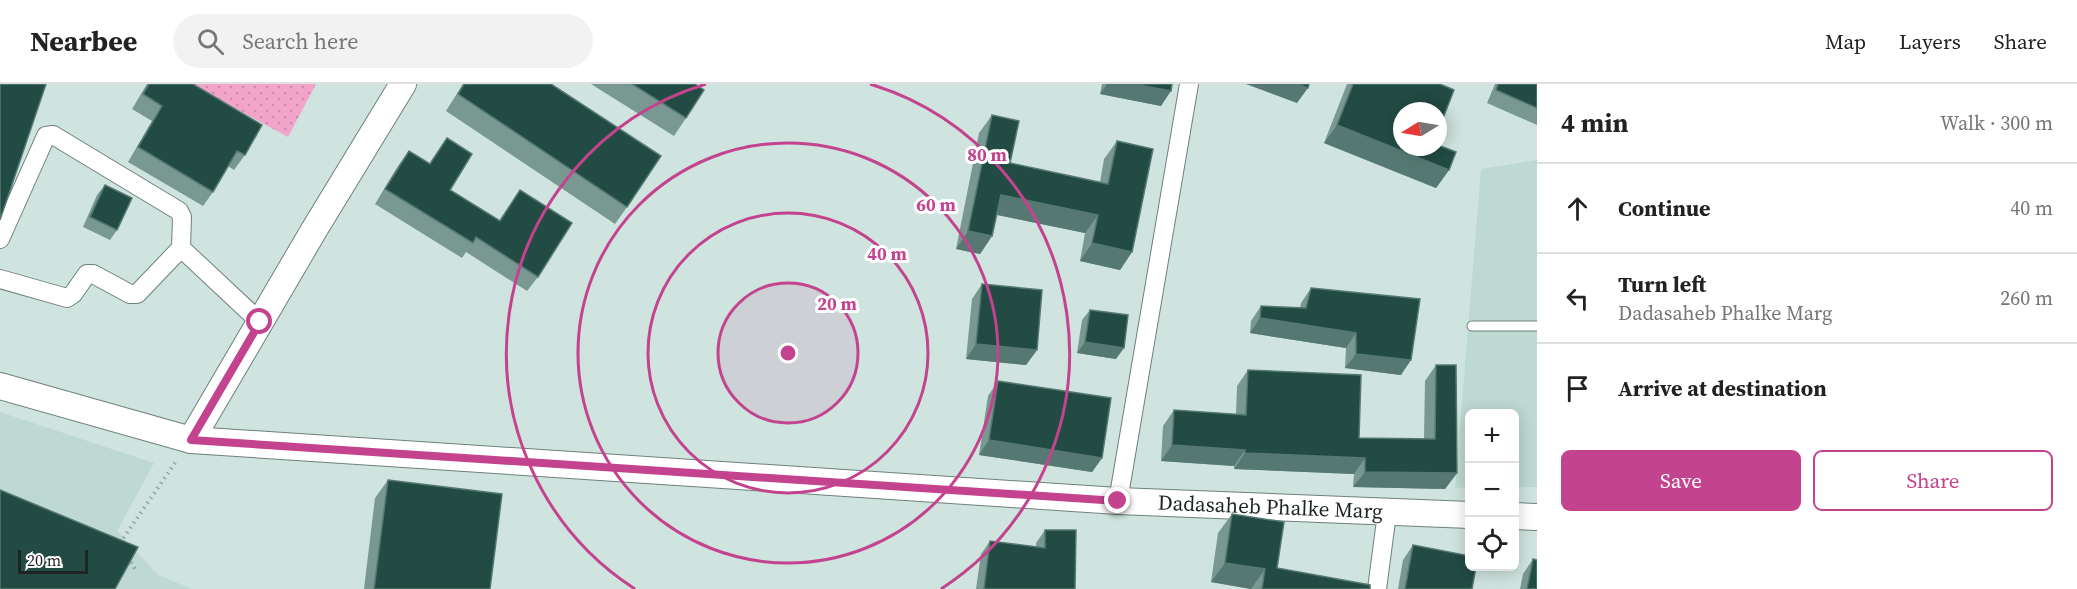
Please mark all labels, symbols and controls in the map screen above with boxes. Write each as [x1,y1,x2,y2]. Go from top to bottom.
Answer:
search box [173,14,593,68]
text: Nearbee [30,22,137,60]
icon: search [194,25,227,58]
text: Search here [242,26,358,56]
text: Map [1825,27,1866,56]
text: Layers [1899,27,1961,56]
text: Share [1994,27,2047,56]
north arrow [1393,102,1447,156]
text: 4 min [1561,105,1628,141]
text: Walk · 300 m [1940,109,2053,137]
text: 80 m [967,142,1007,167]
text: 60 m [916,192,956,217]
icon: ahead [1561,192,1594,225]
text: Continue [1618,193,1711,223]
text: 40 m [2010,194,2053,222]
text: 40 m [867,241,907,266]
text: Turn left [1618,269,1706,299]
icon: left [1561,282,1594,315]
text: 260 m [2000,284,2053,312]
text: 20 m [817,291,857,316]
text: Dadasaheb Phalke Marg [1618,299,1832,327]
route start [246,308,272,334]
centre of rings [778,343,798,363]
icon: arrive [1561,372,1594,405]
text: Arrive at destination [1618,373,1827,403]
map controls [1465,409,1519,571]
button: + [1465,409,1519,463]
button: Save [1561,450,1801,511]
button: Share [1813,450,2053,511]
button: − [1465,463,1519,517]
route end [1104,487,1130,513]
street label: Dadasaheb Phalke Marg [1157,488,1384,526]
button: locate [1465,517,1519,571]
scale bar [18,547,88,574]
text: 20 m [27,549,61,571]

